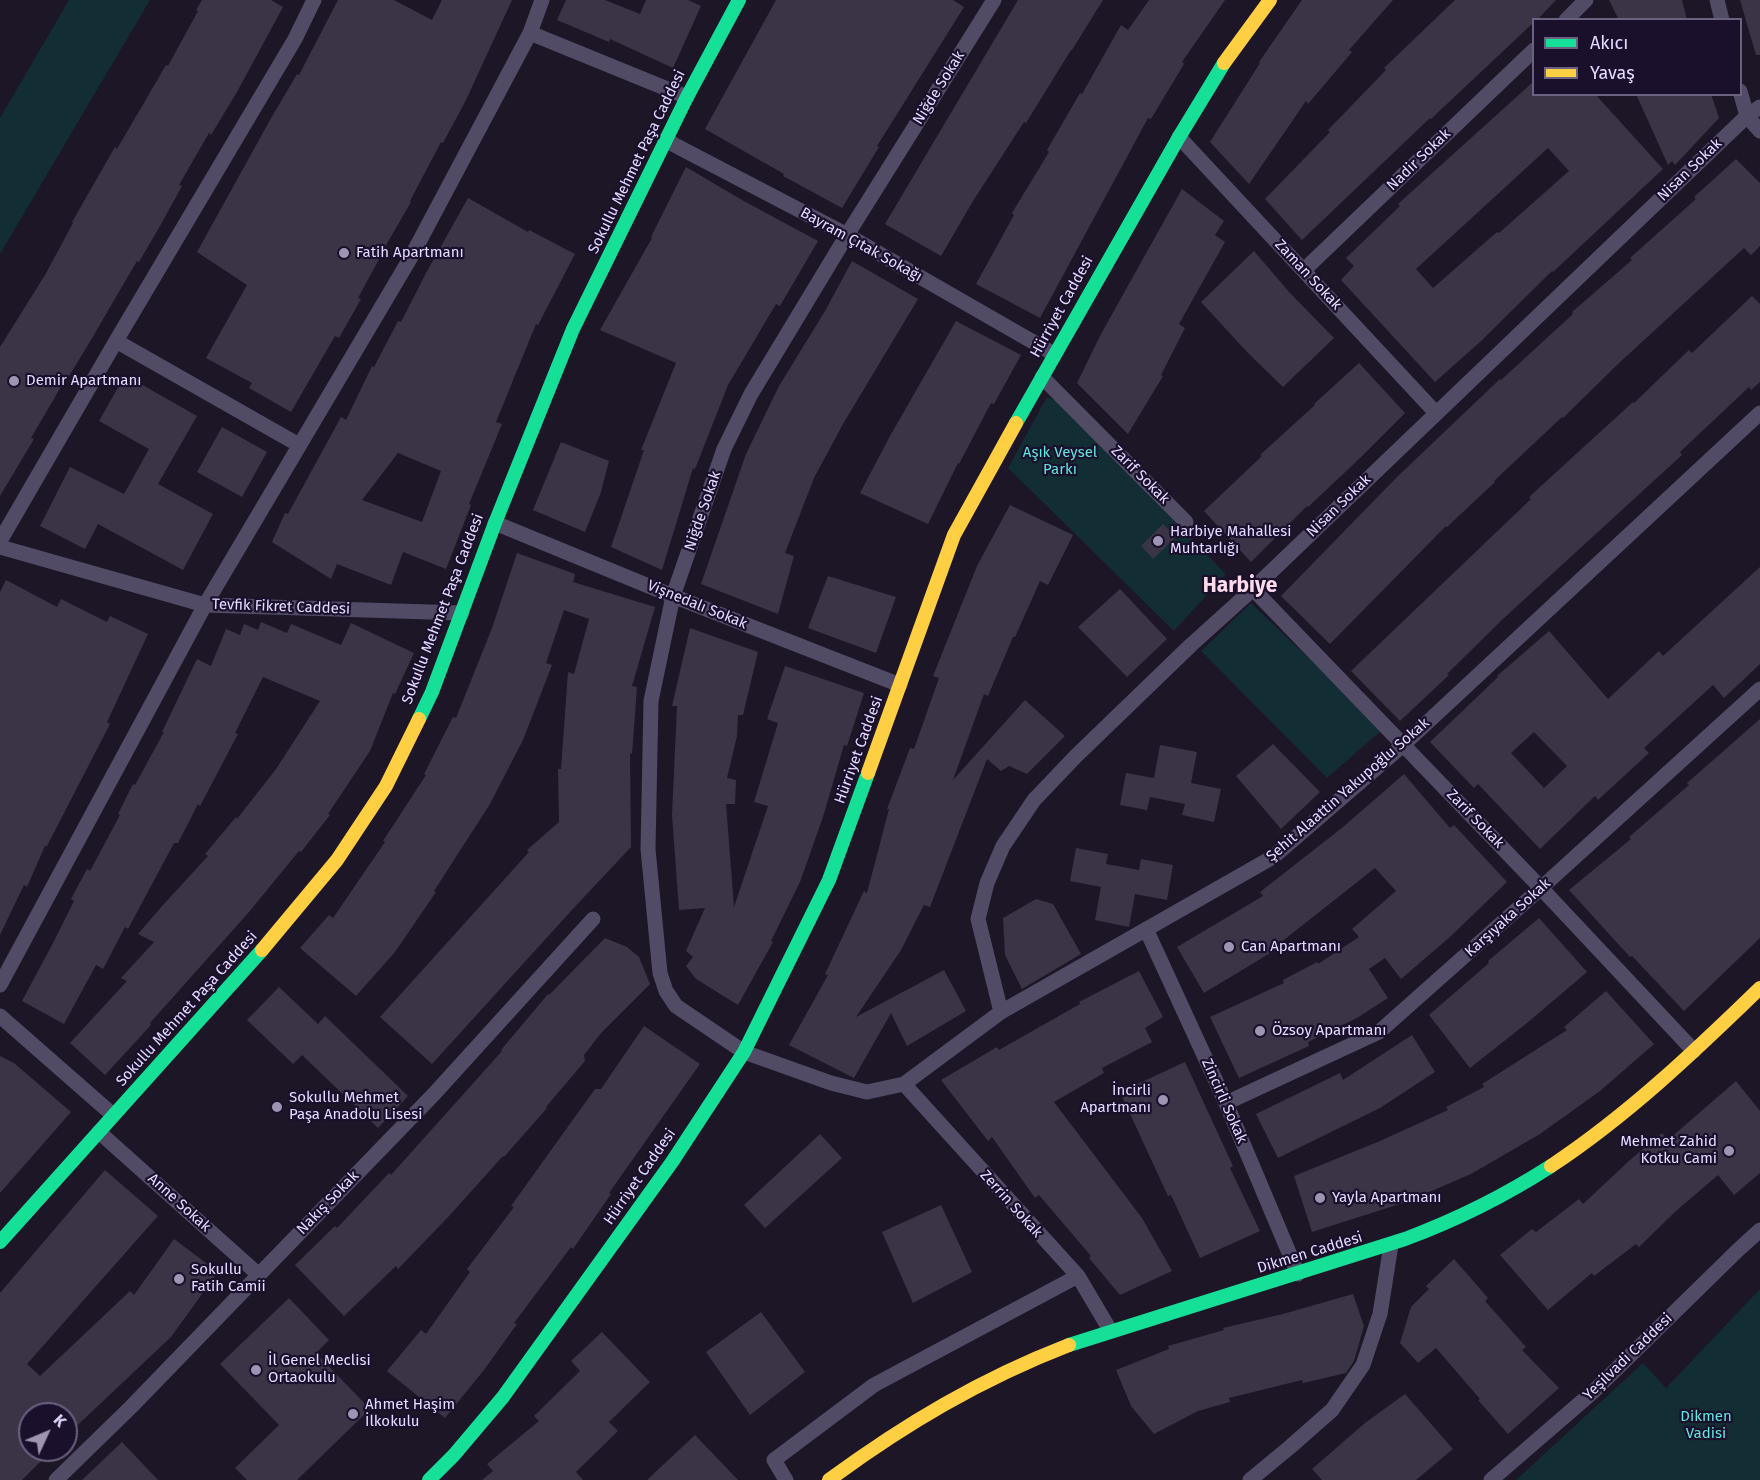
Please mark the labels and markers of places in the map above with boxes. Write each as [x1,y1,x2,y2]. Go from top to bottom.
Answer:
place label: Fatih Apartmanı [356,244,464,262]
marker: Fatih Apartmanı [337,246,351,260]
place label: Demir Apartmanı [26,372,141,390]
marker: Demir Apartmanı [7,374,21,388]
place label: Harbiye Mahallesi Muhtarlığı [1170,523,1292,558]
marker: Harbiye Mahallesi Muhtarlığı [1151,534,1165,548]
place label: Can Apartmanı [1241,938,1341,956]
marker: Can Apartmanı [1222,940,1236,954]
place label: Özsoy Apartmanı [1272,1022,1386,1040]
marker: Özsoy Apartmanı [1253,1024,1267,1038]
place label: İncirli Apartmanı [1080,1082,1151,1117]
place label: Sokullu Mehmet Paşa Anadolu Lisesi [289,1089,422,1124]
marker: İncirli Apartmanı [1156,1093,1170,1107]
marker: Sokullu Mehmet Paşa Anadolu Lisesi [270,1100,284,1114]
place label: Mehmet Zahid Kotku Cami [1620,1133,1717,1168]
marker: Mehmet Zahid Kotku Cami [1722,1144,1736,1158]
place label: Yayla Apartmanı [1332,1189,1442,1207]
marker: Yayla Apartmanı [1313,1191,1327,1205]
place label: Sokullu Fatih Camii [191,1261,266,1296]
marker: Sokullu Fatih Camii [172,1272,186,1286]
place label: İl Genel Meclisi Ortaokulu [268,1352,371,1387]
marker: İl Genel Meclisi Ortaokulu [249,1363,263,1377]
place label: Ahmet Haşim İlkokulu [365,1396,455,1431]
marker: Ahmet Haşim İlkokulu [346,1407,360,1421]

